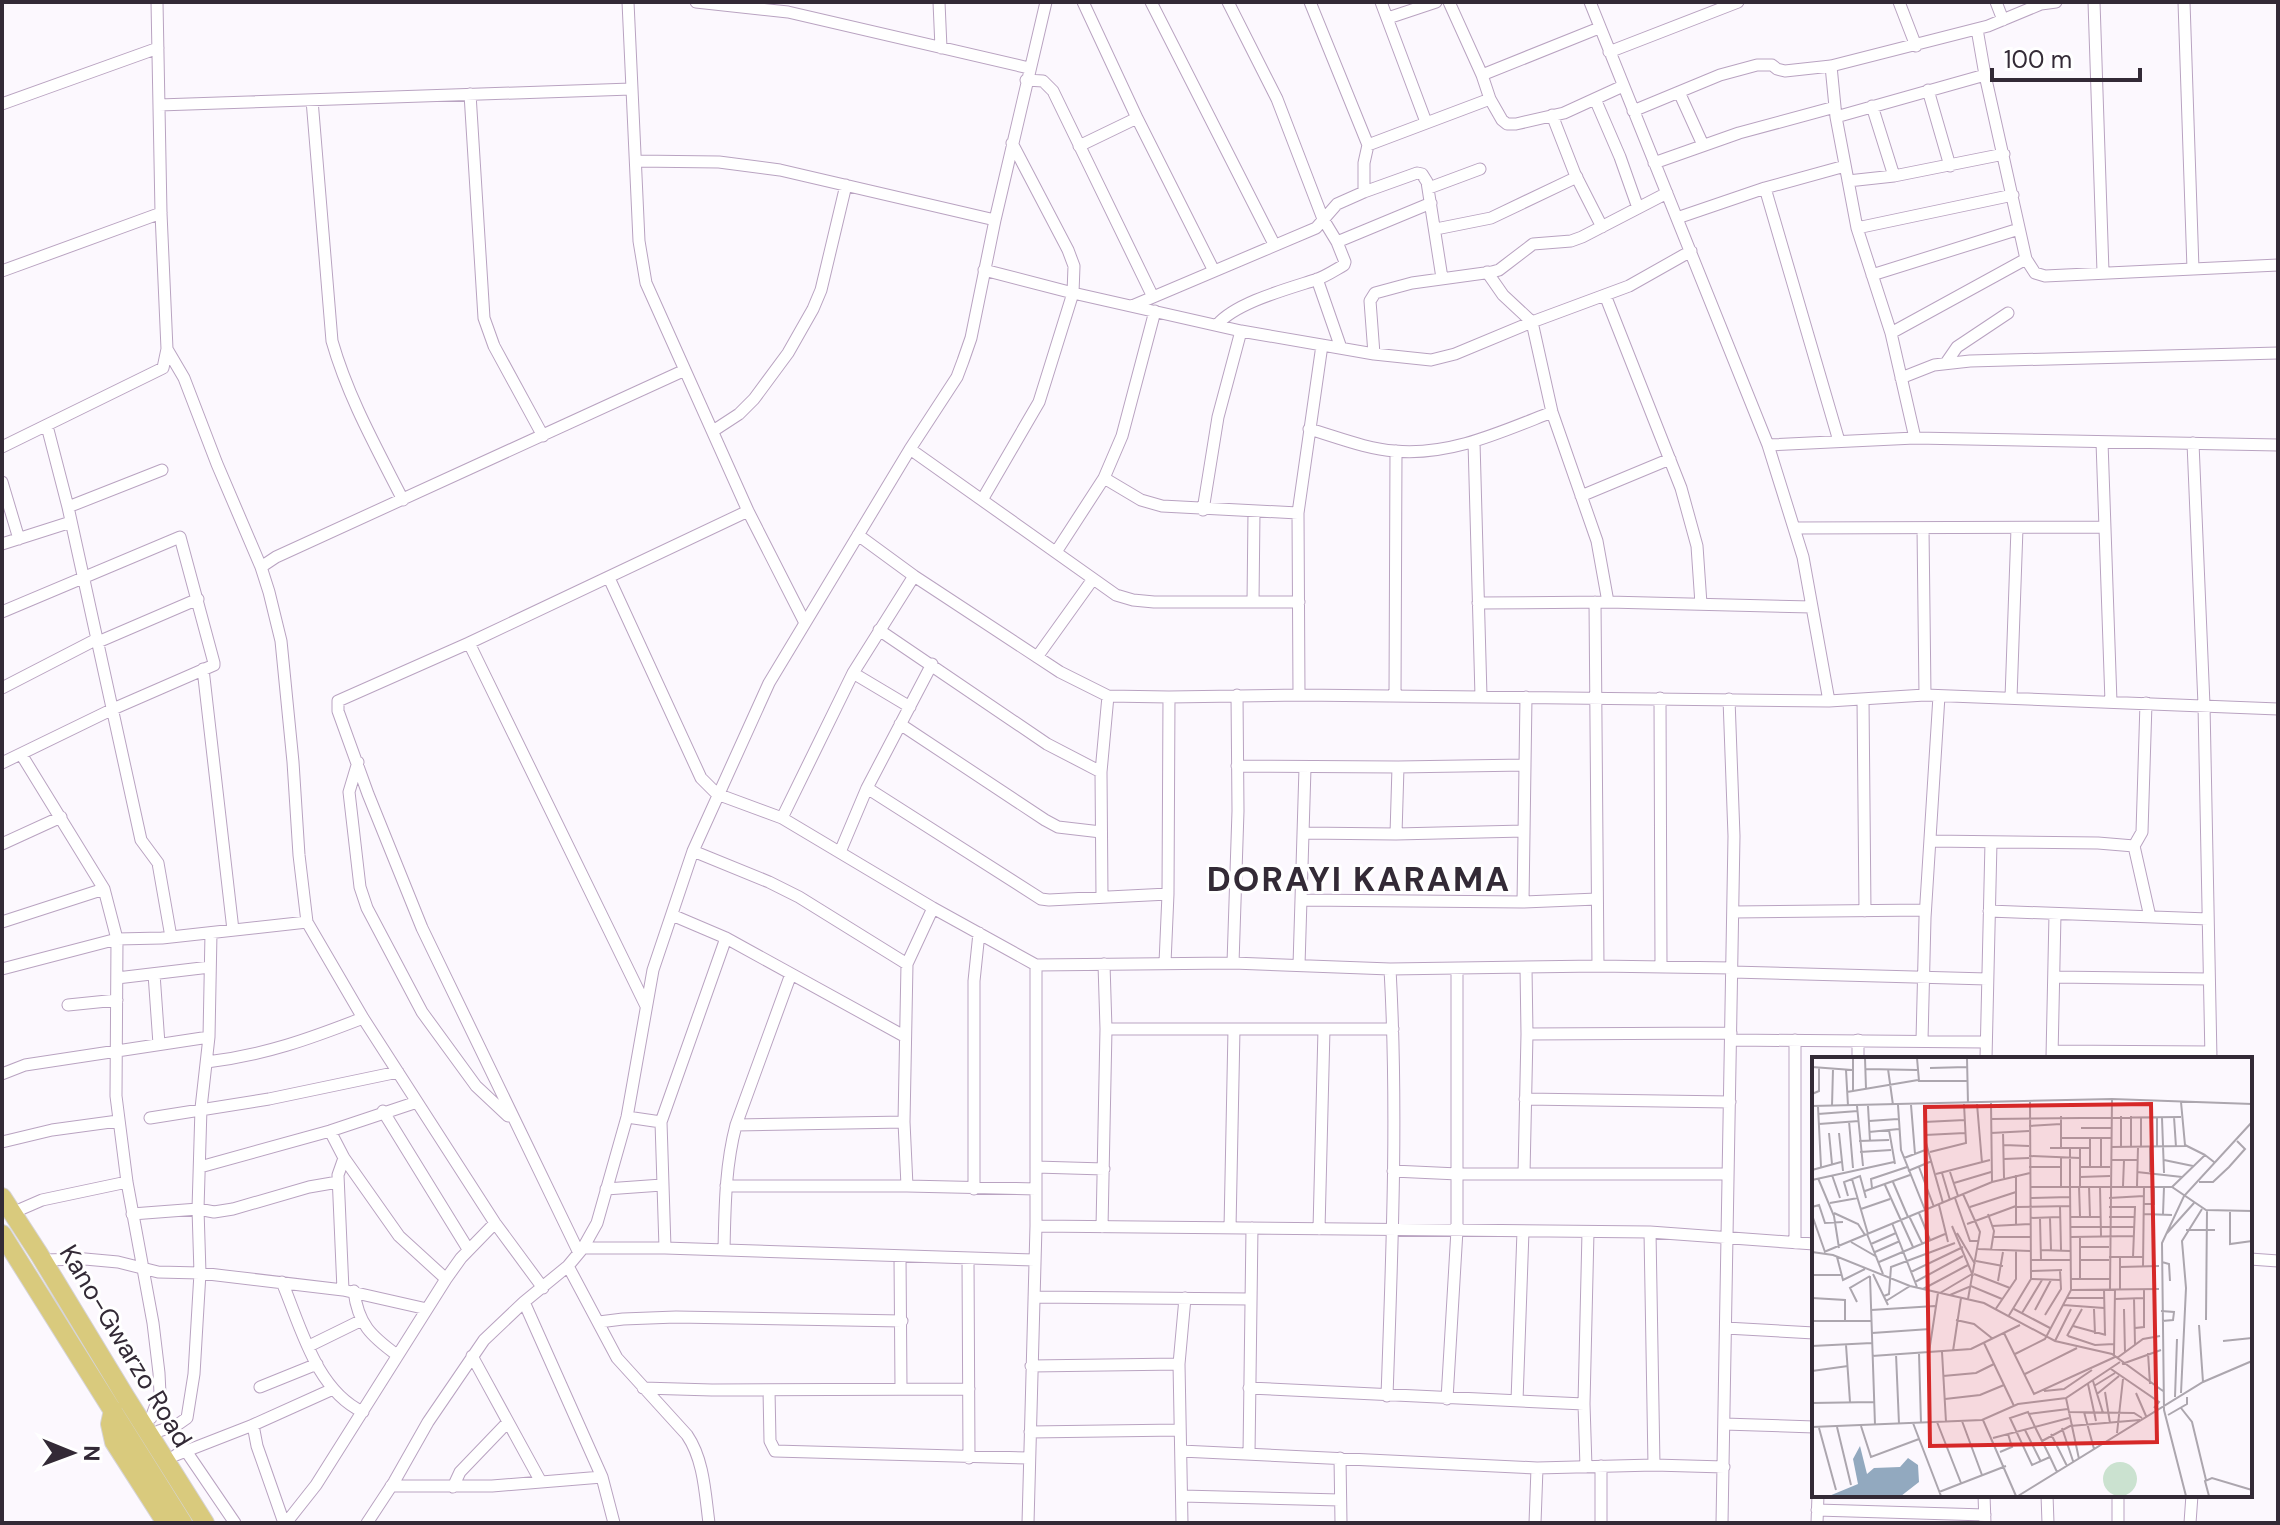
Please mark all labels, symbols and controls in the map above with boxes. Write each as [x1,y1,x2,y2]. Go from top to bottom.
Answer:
scale bar [1992,32,2140,82]
text: 100 m [2004,44,2072,75]
district label: DORAYI KARAMA [1207,857,1511,902]
inset map [1812,1057,2252,1497]
street label: Kano-Gwarzo Road [52,1238,200,1454]
north arrow [32,1413,112,1493]
text: N [77,1445,106,1462]

